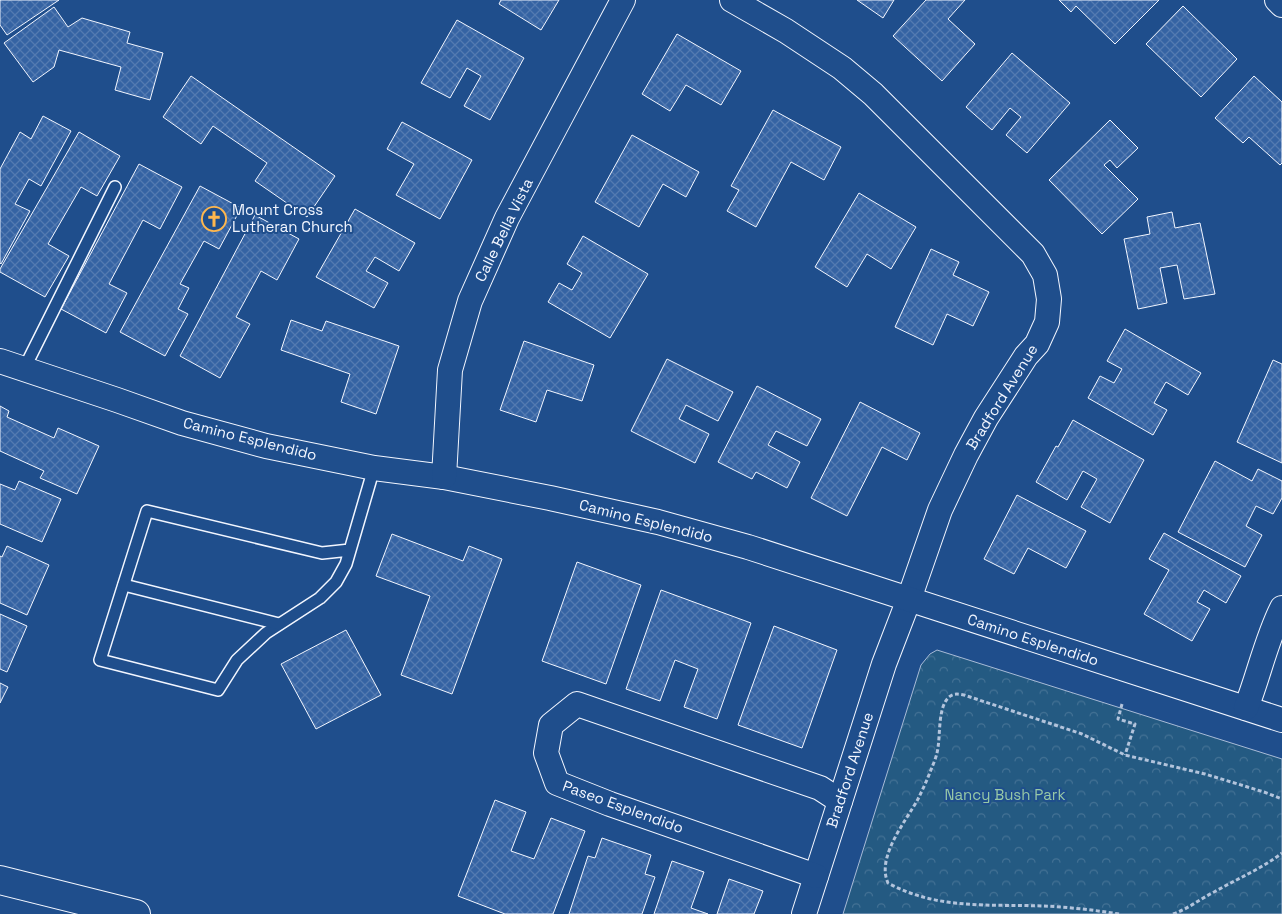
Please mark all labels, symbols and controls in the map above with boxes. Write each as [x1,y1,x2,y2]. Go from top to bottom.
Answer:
street label: Calle Bella Vista [470,175,537,285]
place label: Mount Cross Lutheran Church [232,200,353,236]
church icon: Mount Cross Lutheran Church [201,206,227,232]
street label: Bradford Avenue [962,340,1042,453]
street label: Camino Esplendido [181,413,319,464]
street label: Camino Esplendido [577,495,715,546]
street label: Camino Esplendido [965,609,1101,670]
street label: Bradford Avenue [822,709,877,830]
street label: Paseo Esplendido [560,776,686,837]
park label: Nancy Bush Park [944,785,1066,804]

